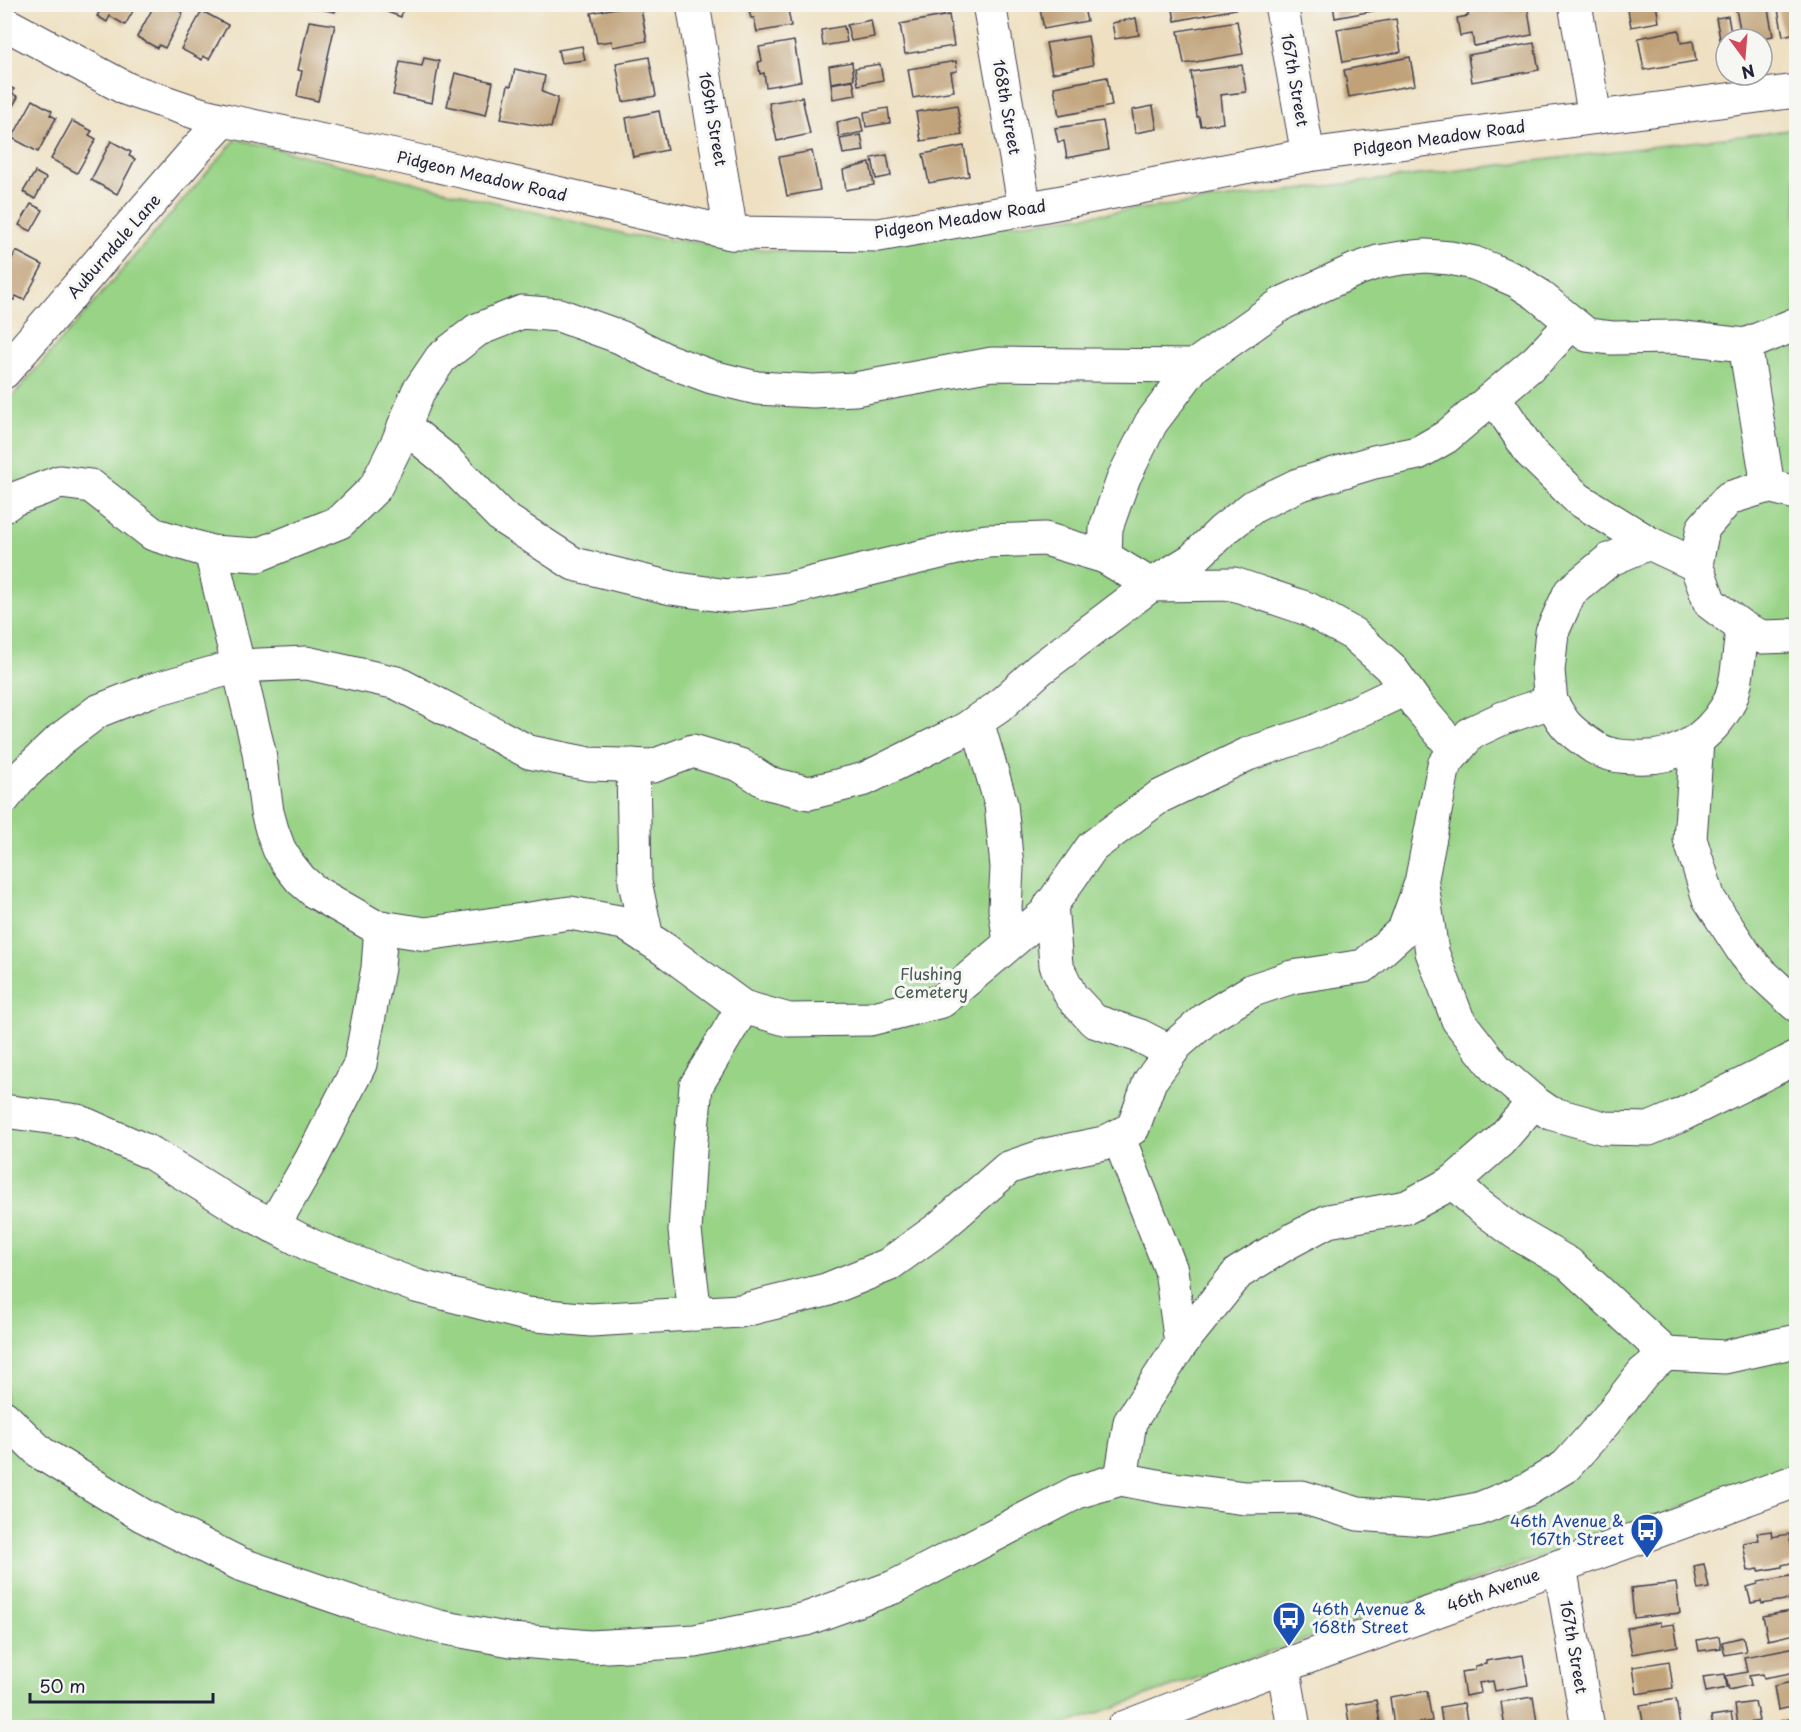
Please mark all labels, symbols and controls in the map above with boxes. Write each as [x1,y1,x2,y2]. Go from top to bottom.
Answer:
north arrow [1714,27,1774,87]
street label: 167th Street [1276,31,1316,129]
street label: 168th Street [988,57,1028,157]
text: N [1739,59,1758,86]
street label: 169th Street [694,70,734,168]
street label: Pidgeon Meadow Road [1351,113,1526,161]
street label: Pidgeon Meadow Road [395,144,569,206]
street label: Auburndale Lane [61,188,166,303]
street label: Pidgeon Meadow Road [872,193,1047,243]
park label: Flushing Cemetery [894,961,968,1003]
place label: 46th Avenue & 167th Street [1510,1508,1624,1550]
bus stop icon: 46th Avenue & 167th Street [1629,1512,1665,1559]
street label: 46th Avenue [1443,1561,1543,1617]
place label: 46th Avenue & 168th Street [1312,1596,1426,1638]
street label: 167th Street [1555,1598,1595,1696]
bus stop icon: 46th Avenue & 168th Street [1271,1600,1307,1647]
scale bar [30,1666,213,1704]
text: 50 m [39,1672,86,1699]

